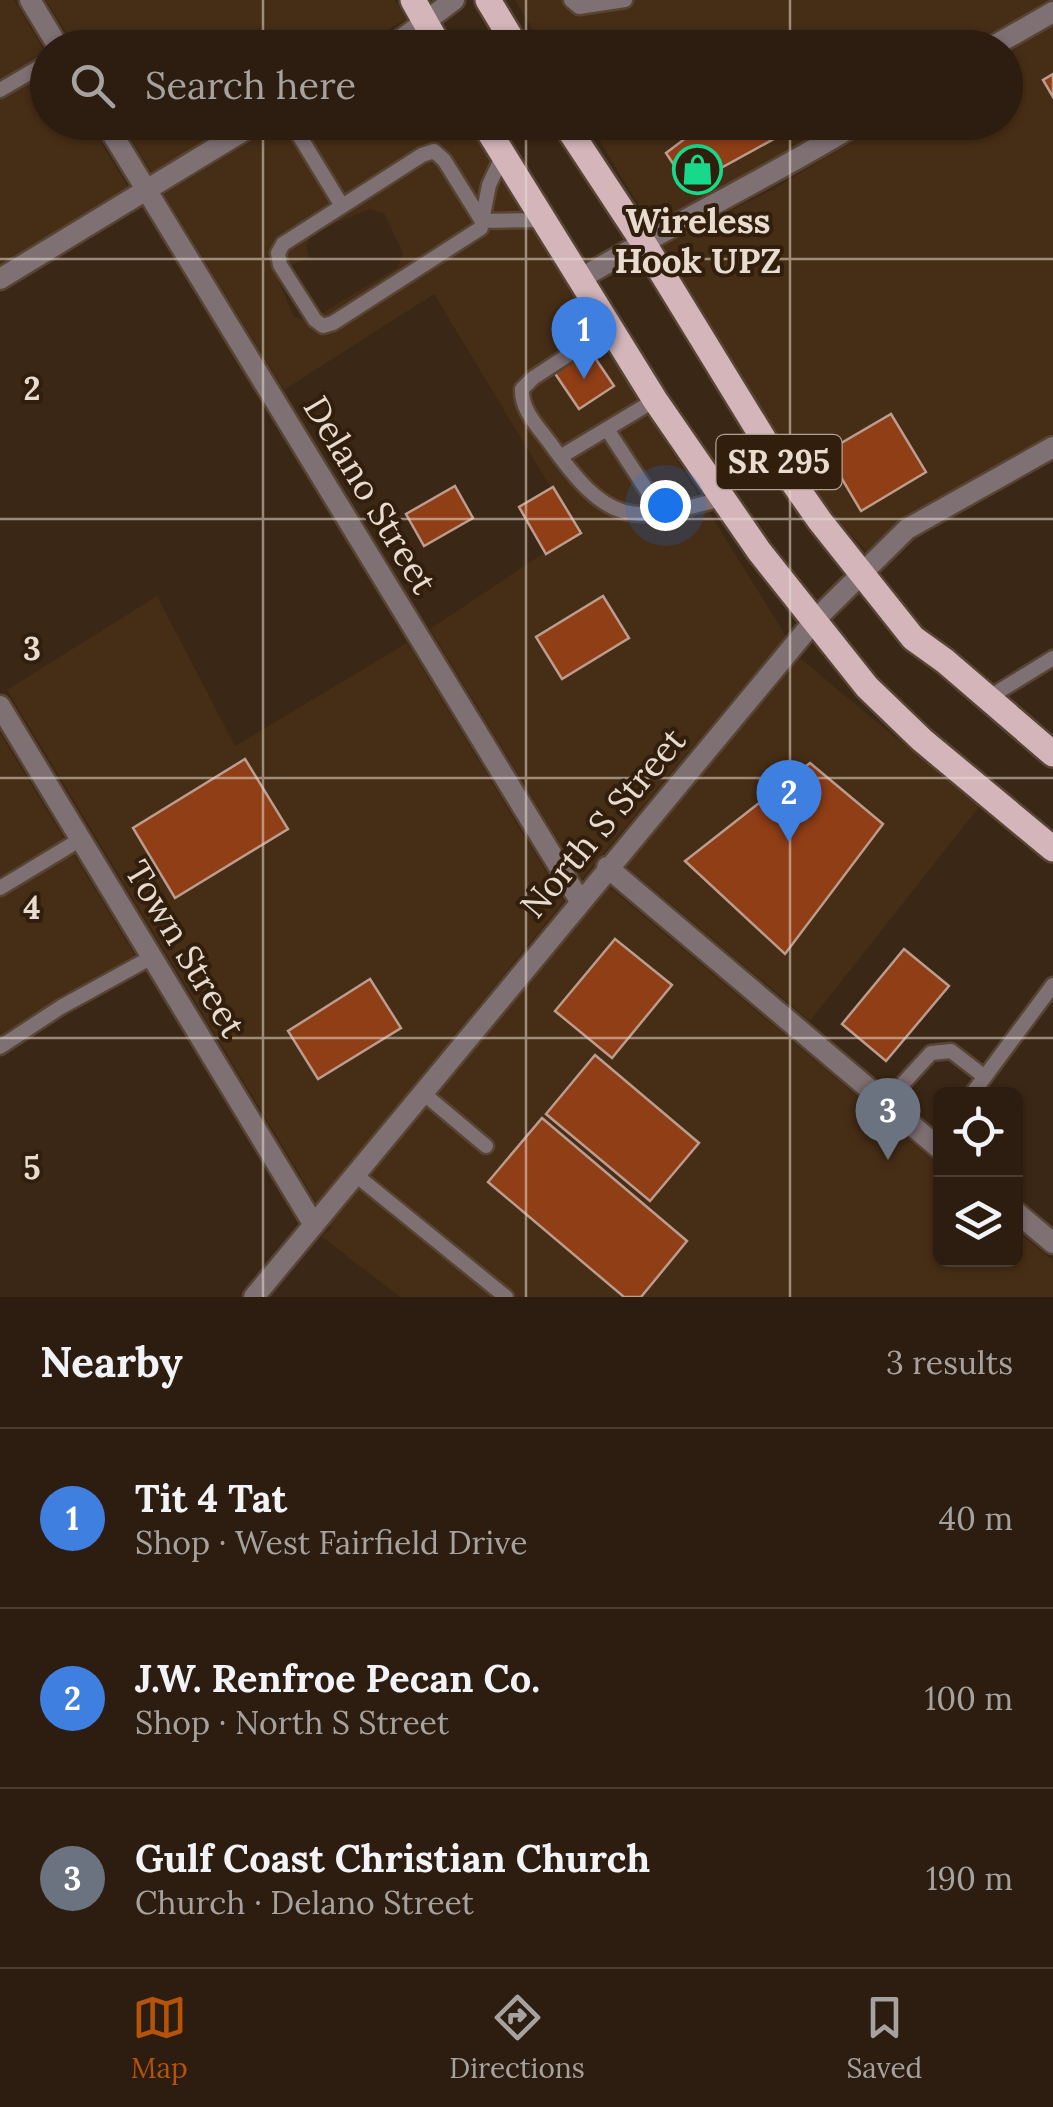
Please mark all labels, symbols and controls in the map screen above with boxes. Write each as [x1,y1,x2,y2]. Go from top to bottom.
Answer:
search box [30,30,1023,140]
icon: search [65,58,120,113]
text: Search here [145,61,356,109]
shop icon: Wireless Hook UPZ [672,143,724,195]
place label: Wireless Hook UPZ [615,198,781,283]
pin: 1 [552,296,616,379]
text: 2 [23,368,41,409]
street label: Delano Street [294,388,447,602]
road number: SR 295 [716,435,842,489]
your location [640,480,691,531]
text: 3 [23,628,41,669]
street label: North S Street [510,718,695,927]
pin: 2 [756,760,822,842]
street label: Town Street [115,852,256,1046]
text: 4 [23,887,41,928]
pin: 3 [856,1078,920,1160]
map controls [933,1087,1023,1267]
button: locate [933,1087,1023,1177]
text: 5 [23,1147,41,1188]
button: layers [933,1177,1023,1267]
text: Nearby [40,1335,183,1389]
text: 3 results [886,1342,1013,1383]
text: Tit 4 Tat [135,1474,287,1522]
text: 1 [66,1498,79,1539]
text: 40 m [939,1498,1013,1539]
text: Shop · West Fairfield Drive [135,1522,528,1563]
text: J.W. Renfroe Pecan Co. [135,1654,540,1702]
text: 2 [64,1678,81,1719]
text: 100 m [925,1678,1013,1719]
text: Shop · North S Street [135,1702,449,1743]
text: Gulf Coast Christian Church [135,1834,650,1882]
text: 3 [64,1858,81,1899]
text: 190 m [926,1858,1013,1899]
text: Church · Delano Street [135,1882,474,1923]
tab: Map [131,1990,188,2086]
tab: Directions [449,1990,585,2086]
tab: Saved [846,1990,922,2086]

